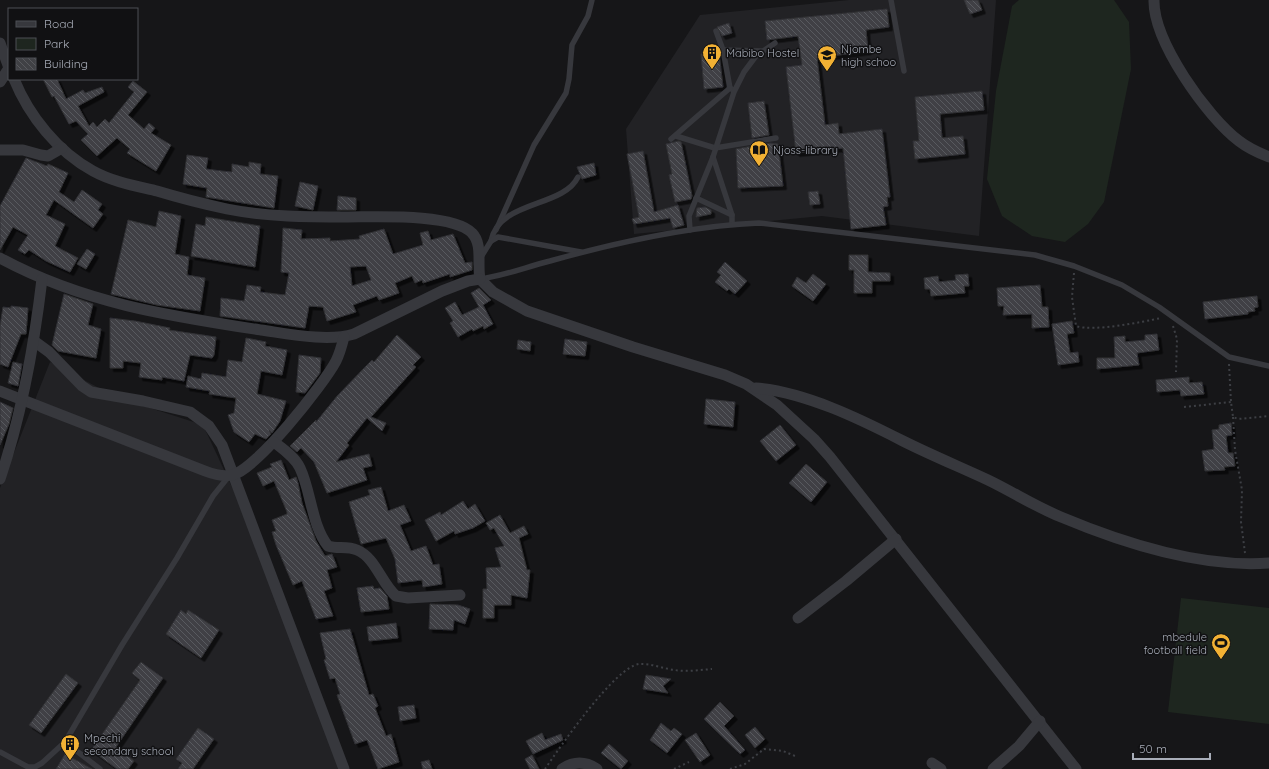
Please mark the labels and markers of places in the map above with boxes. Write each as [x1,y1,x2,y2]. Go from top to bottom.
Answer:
building icon: Mabibo Hostel [701,42,723,70]
place label: Njombe high schoo [841,42,896,69]
school or university icon: Njombe high schoo [816,44,838,72]
place label: Mabibo Hostel [726,46,799,60]
library icon: Njoss-library [748,139,770,167]
place label: Njoss-library [773,143,838,157]
place label: mbedule football field [1143,630,1207,657]
sports icon: mbedule football field [1210,632,1232,660]
place label: Mpechi secondary school [84,731,174,758]
building icon: Mpechi secondary school [59,733,81,761]

